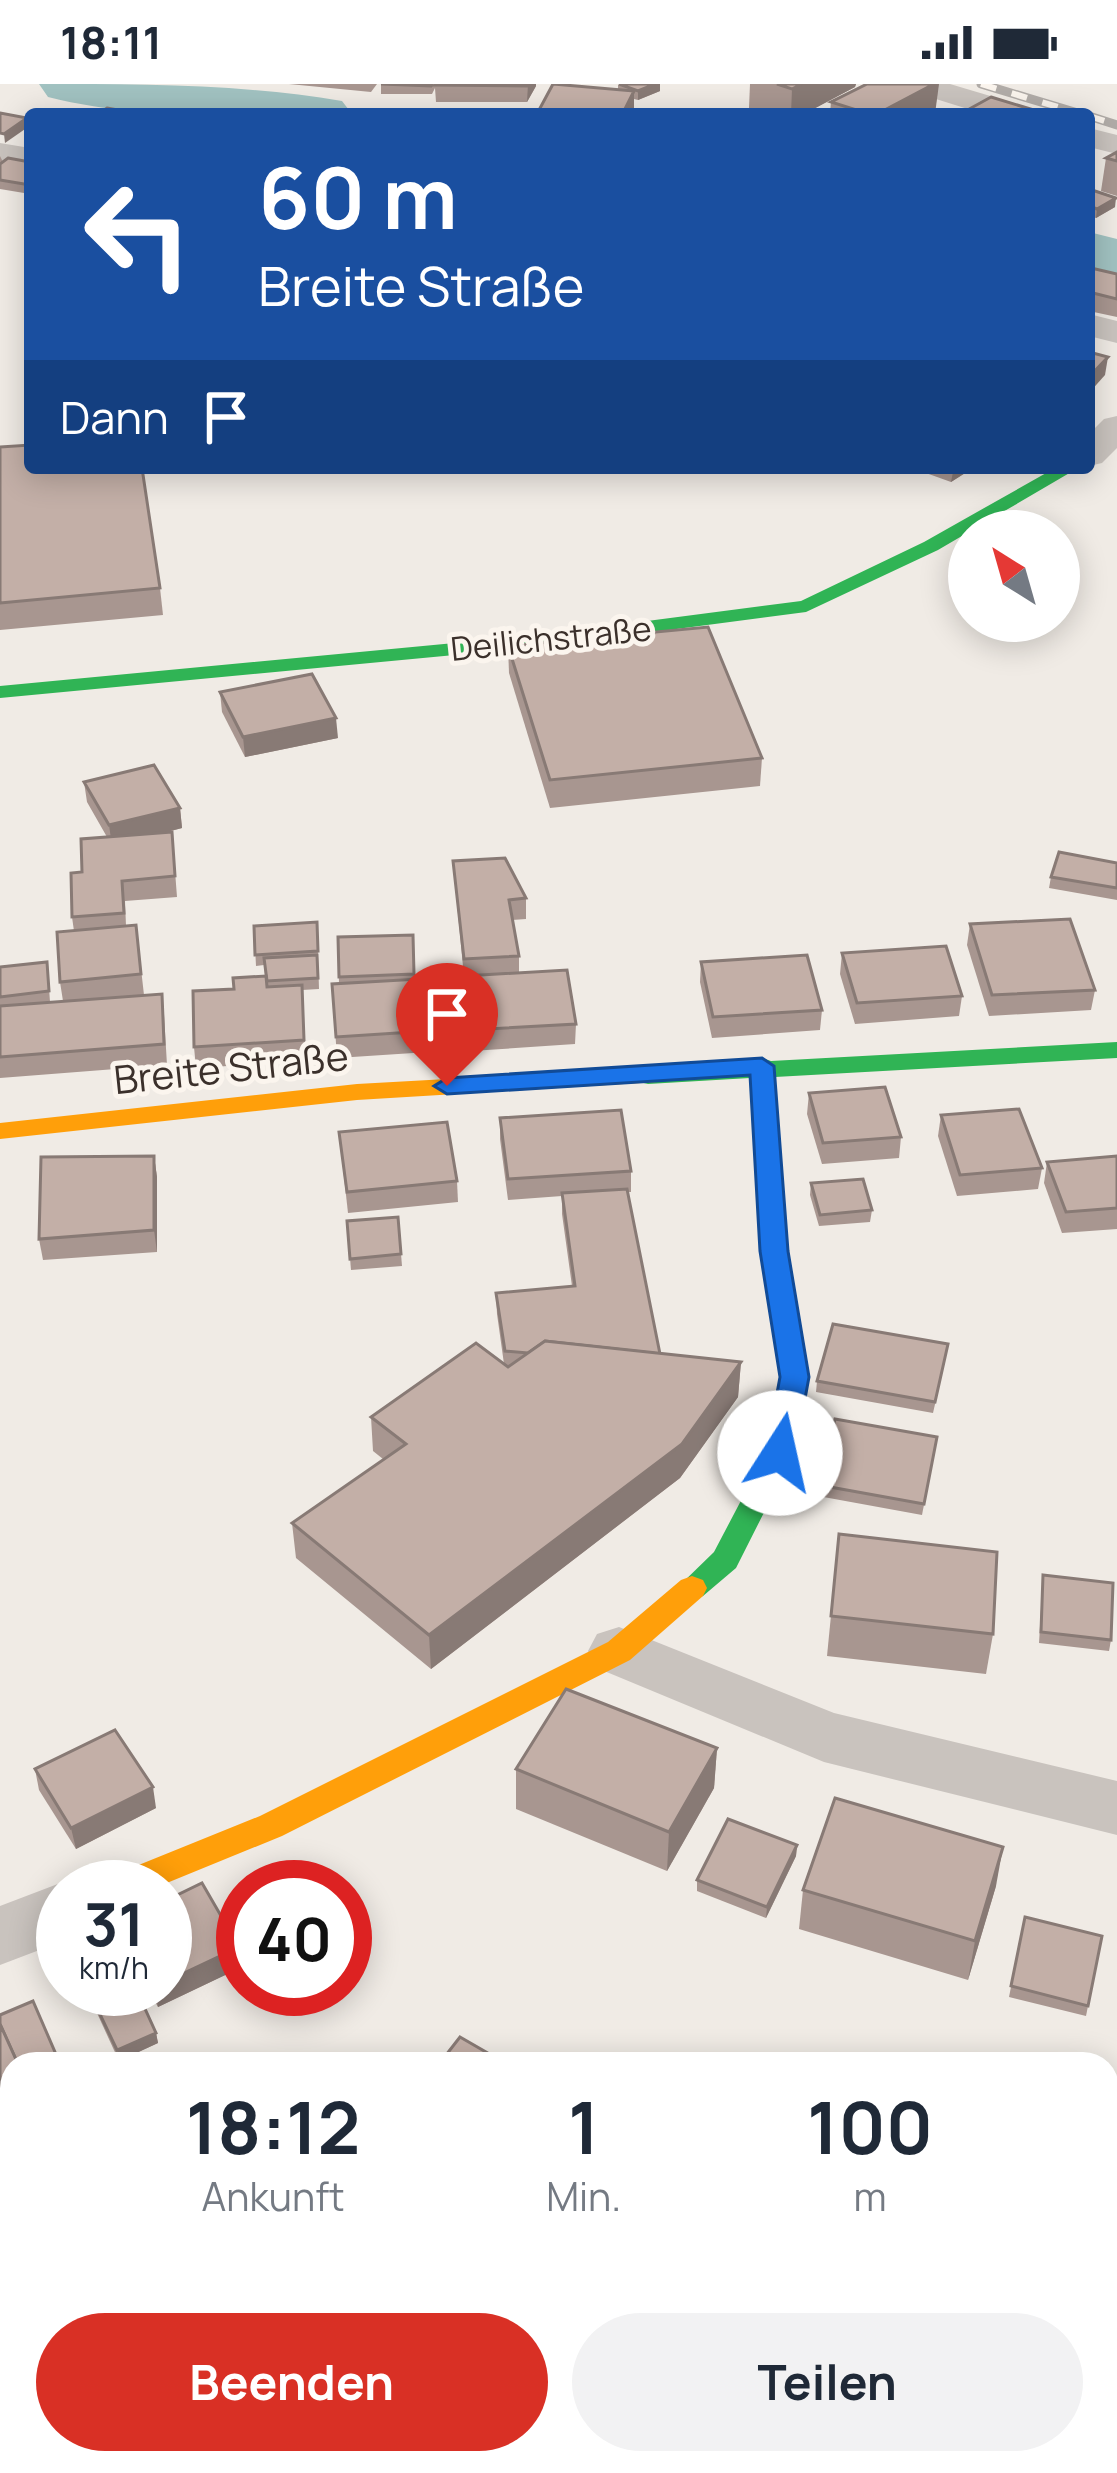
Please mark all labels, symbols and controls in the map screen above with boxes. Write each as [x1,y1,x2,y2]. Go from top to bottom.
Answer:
text: 18:11 [60,11,162,73]
text: 60 m [258,139,458,254]
icon: left [60,156,216,312]
text: Breite Straße [258,248,584,322]
icon: arrive [193,384,259,450]
text: Dann [60,386,169,448]
north arrow [948,510,1080,642]
map controls [948,510,1080,642]
street label: Deilichstraße [448,605,654,671]
pin [396,963,498,1086]
icon: arrive [414,981,480,1047]
street label: Breite Straße [111,1028,351,1106]
position arrow [717,1390,843,1516]
speed limit sign: 40 [216,1860,372,2016]
text: 31 [83,1882,145,1964]
text: km/h [79,1947,149,1988]
text: 18:12 [186,2077,360,2176]
text: 1 [568,2077,599,2176]
text: 100 [807,2077,933,2176]
text: Ankunft [202,2169,345,2223]
text: Min. [546,2169,621,2223]
text: m [854,2169,887,2223]
button: Beenden [36,2313,548,2451]
button: Teilen [572,2313,1083,2451]

